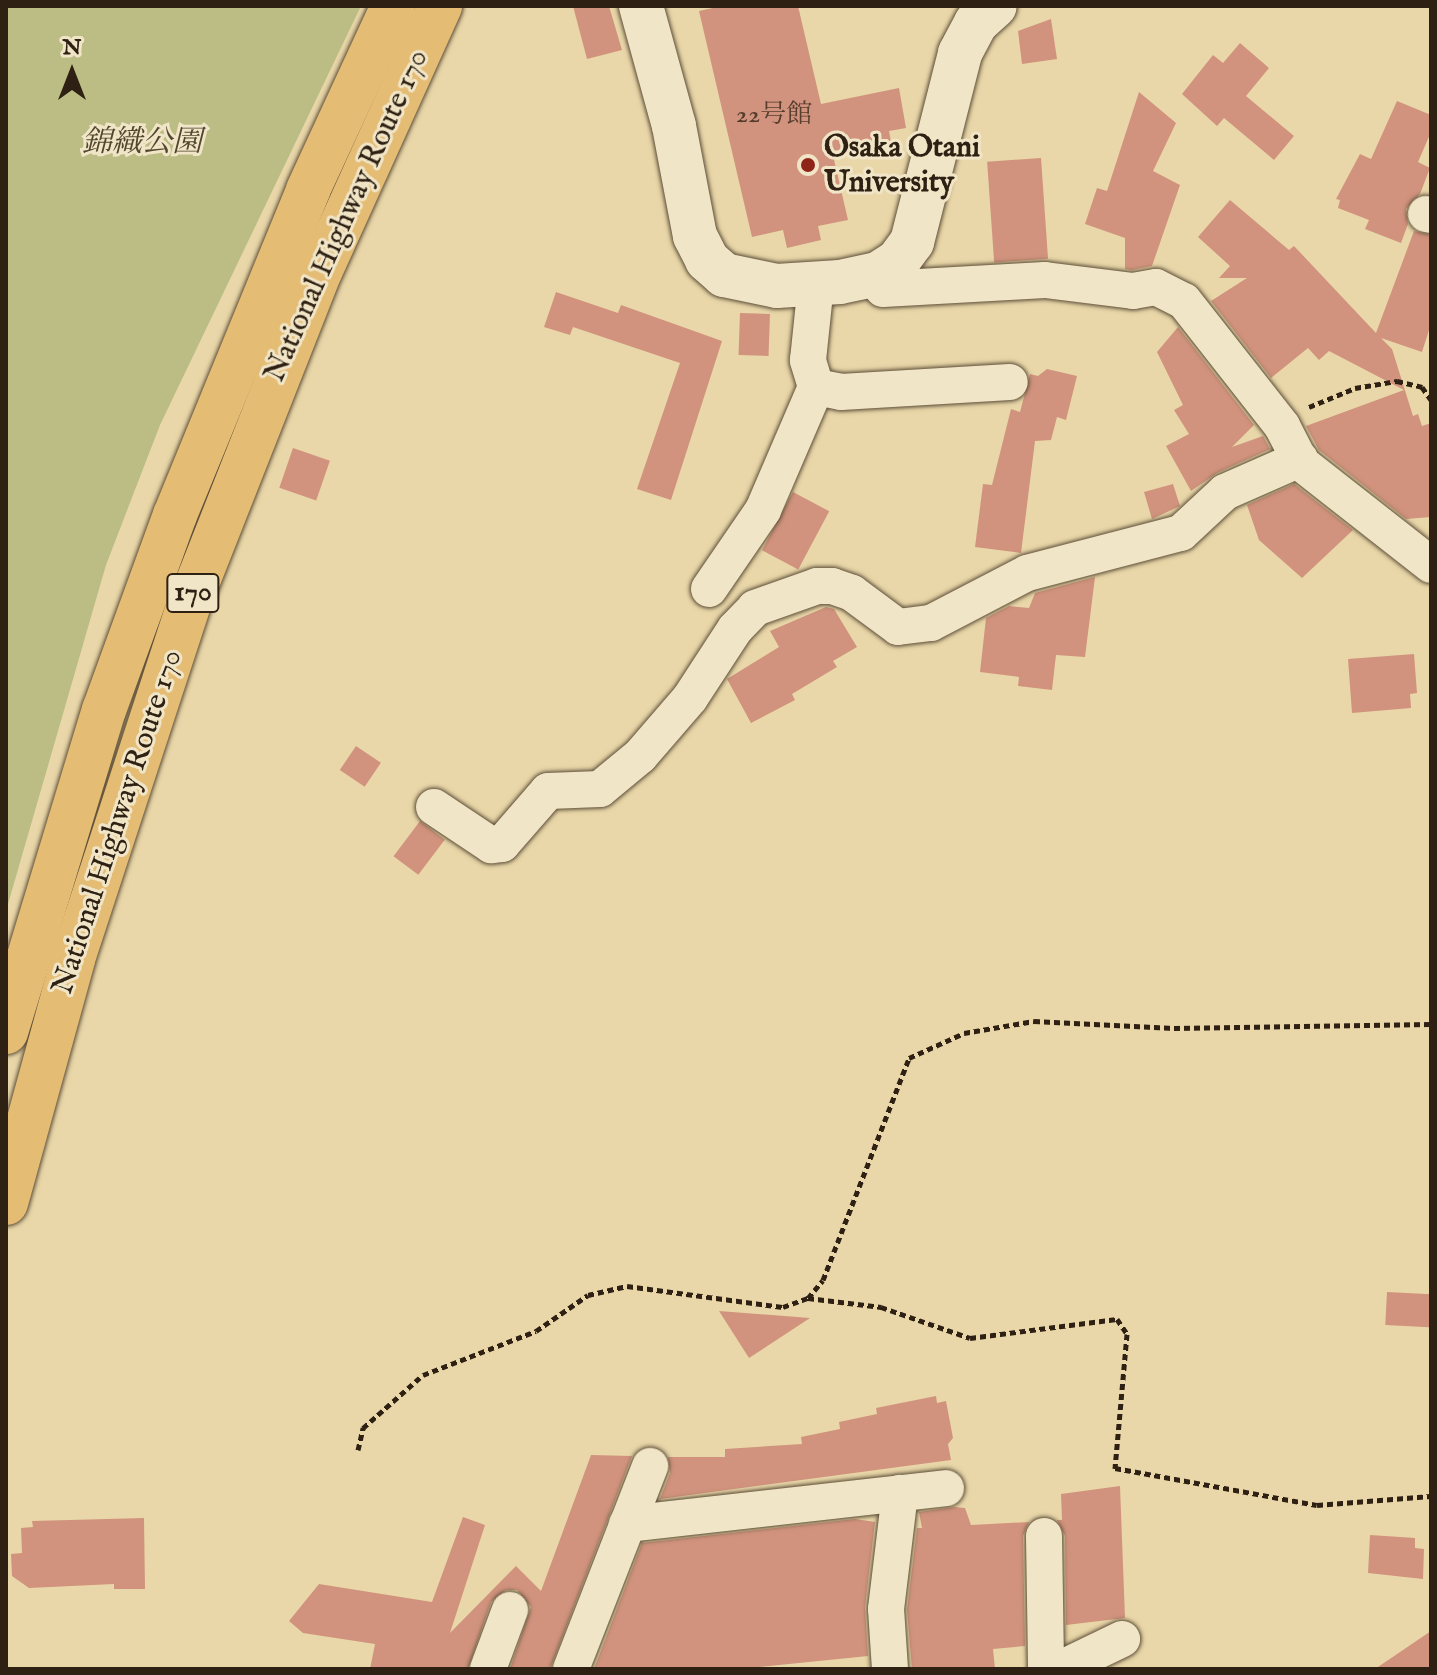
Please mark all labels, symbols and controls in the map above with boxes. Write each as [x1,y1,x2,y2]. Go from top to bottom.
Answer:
north arrow [32,32,112,112]
text: N [62,34,82,62]
street label: National Highway Route 170 [257,44,437,388]
house number: 22号館 [736,99,812,131]
park label: 錦織公園 [82,125,202,161]
place label: Osaka Otani University [824,130,980,200]
marker: Osaka Otani University [799,156,817,174]
road number: 170 [165,569,221,617]
street label: National Highway Route 170 [45,645,191,999]

